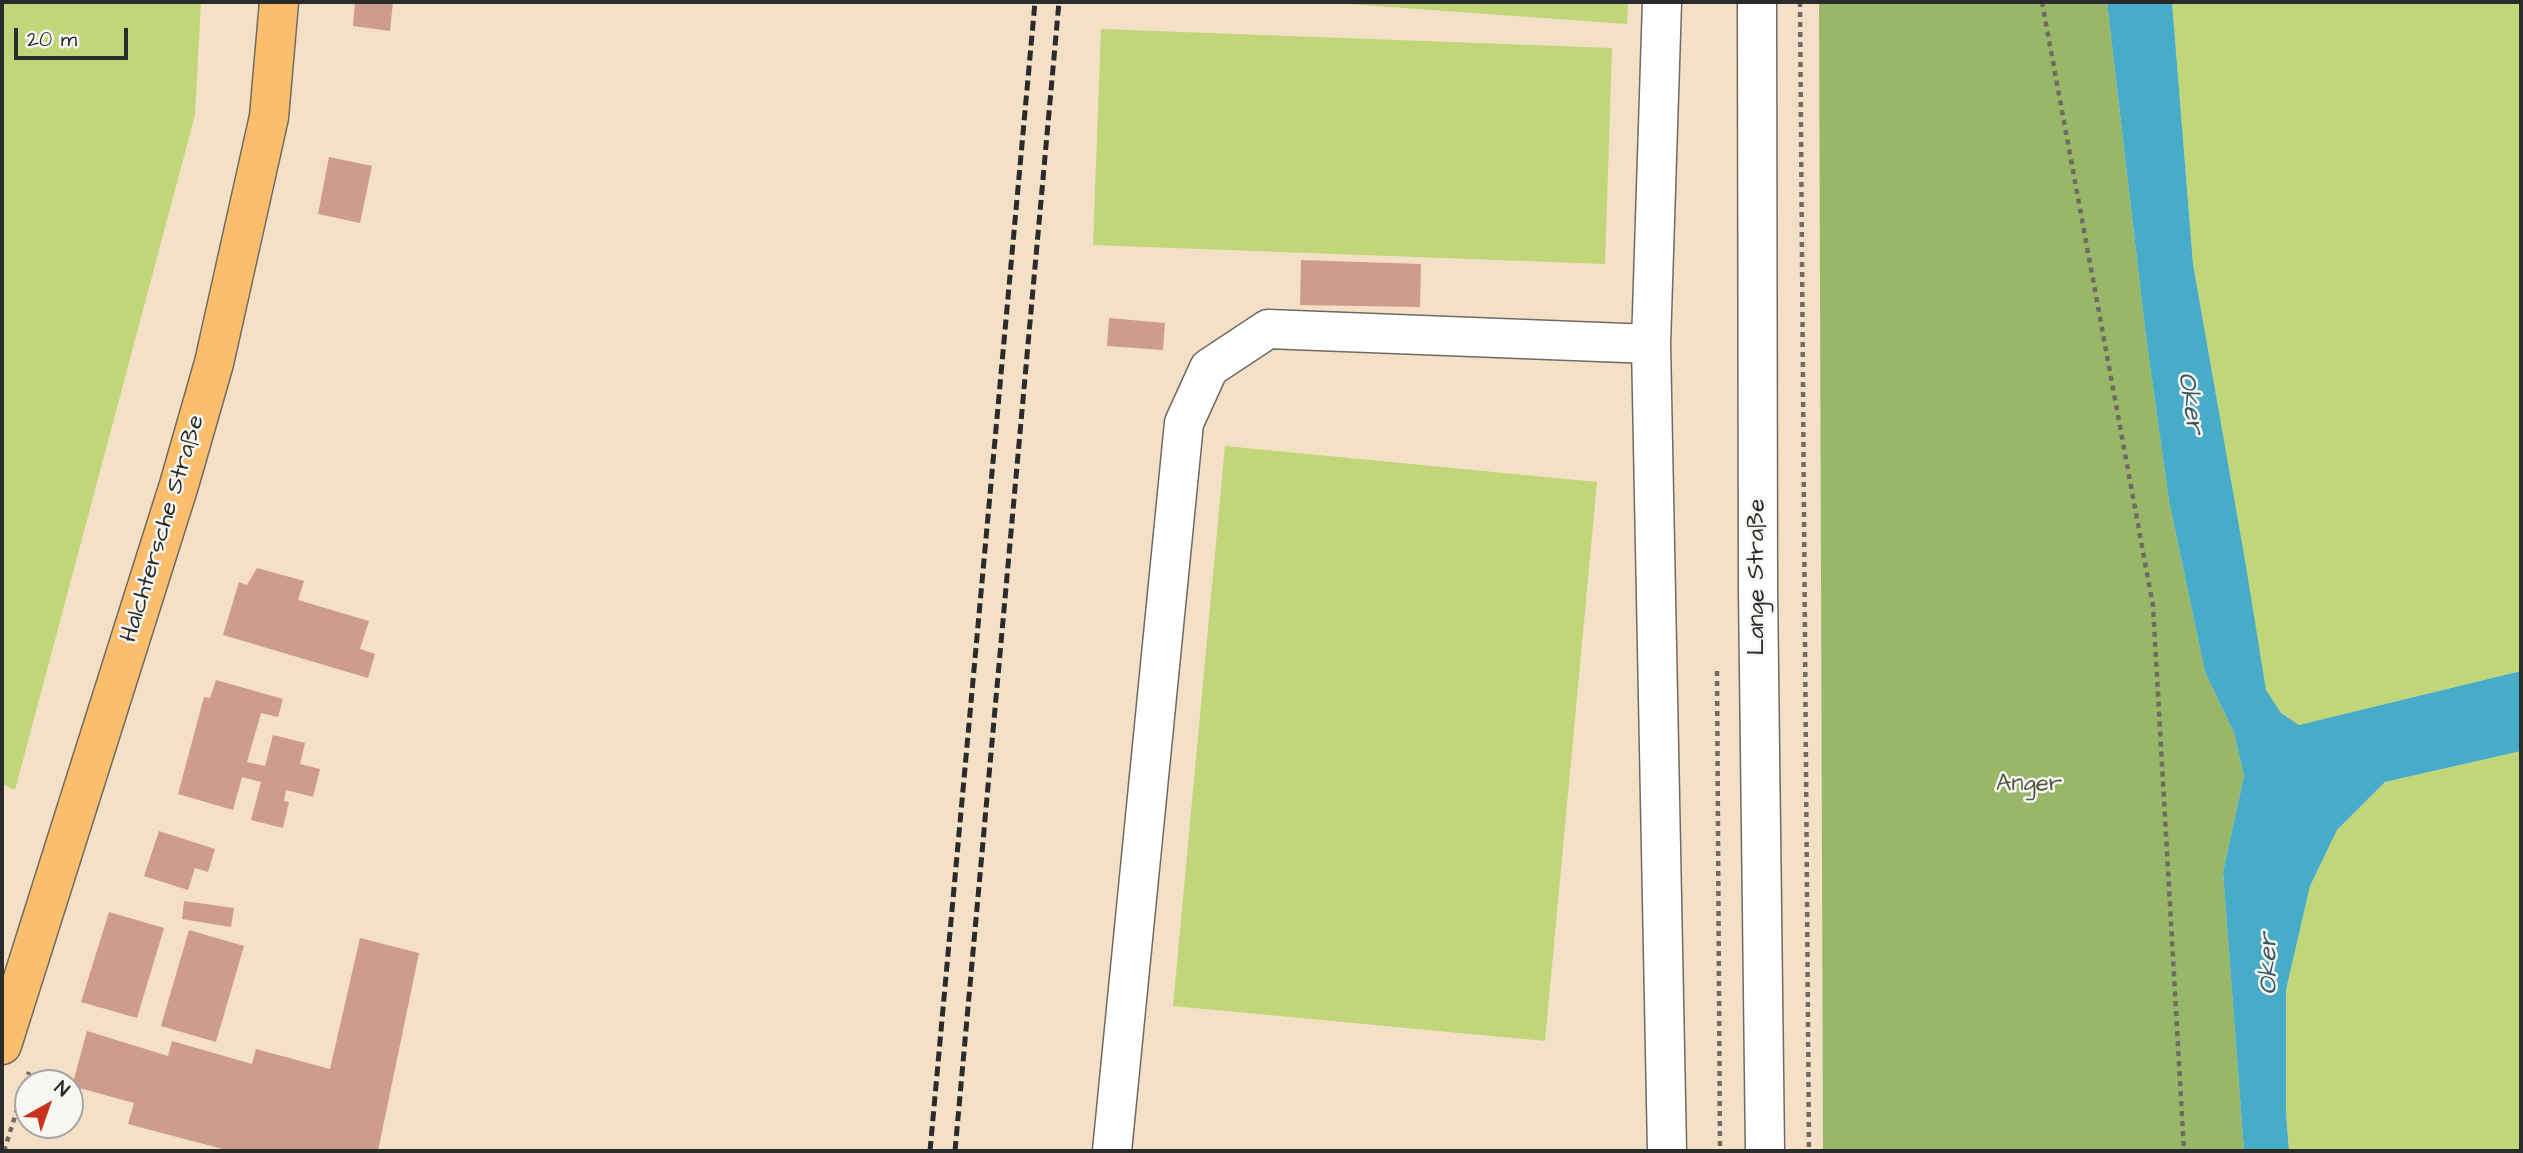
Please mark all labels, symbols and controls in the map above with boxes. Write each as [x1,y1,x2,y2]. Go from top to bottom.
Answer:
scale bar [18,14,131,58]
text: 20 m [27,25,77,54]
water label: Oker [2169,370,2209,436]
street label: Halchtersche Straße [116,412,212,646]
street label: Lange Straße [1744,499,1772,655]
park label: Anger [1996,771,2062,799]
water label: Oker [2254,933,2286,995]
north arrow [14,1069,84,1139]
text: N [48,1075,75,1103]

